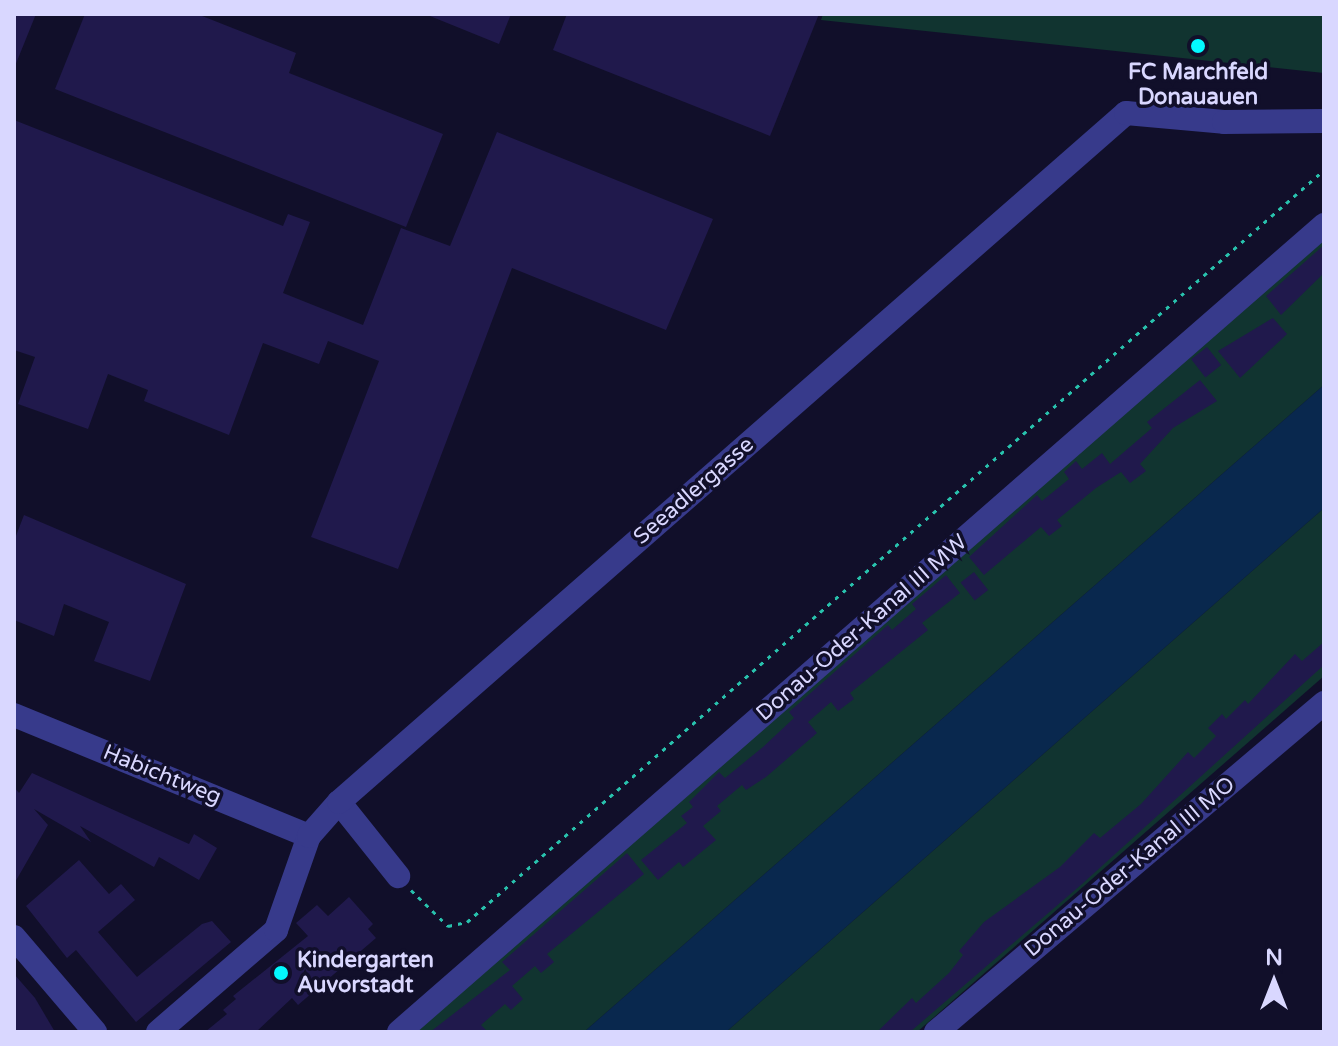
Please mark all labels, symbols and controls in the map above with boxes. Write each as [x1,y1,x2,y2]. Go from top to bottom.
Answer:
marker: FC Marchfeld Donauauen [1189,37,1207,55]
place label: FC Marchfeld Donauauen [1128,59,1268,110]
street label: Seeadlergasse [629,432,759,550]
street label: Donau-Oder-Kanal III MW [751,529,973,727]
street label: Habichtweg [99,739,225,811]
street label: Donau-Oder-Kanal III MO [1019,771,1241,963]
north arrow [1234,942,1314,1022]
text: N [1265,945,1283,971]
place label: Kindergarten Auvorstadt [297,947,434,998]
marker: Kindergarten Auvorstadt [272,964,290,982]

